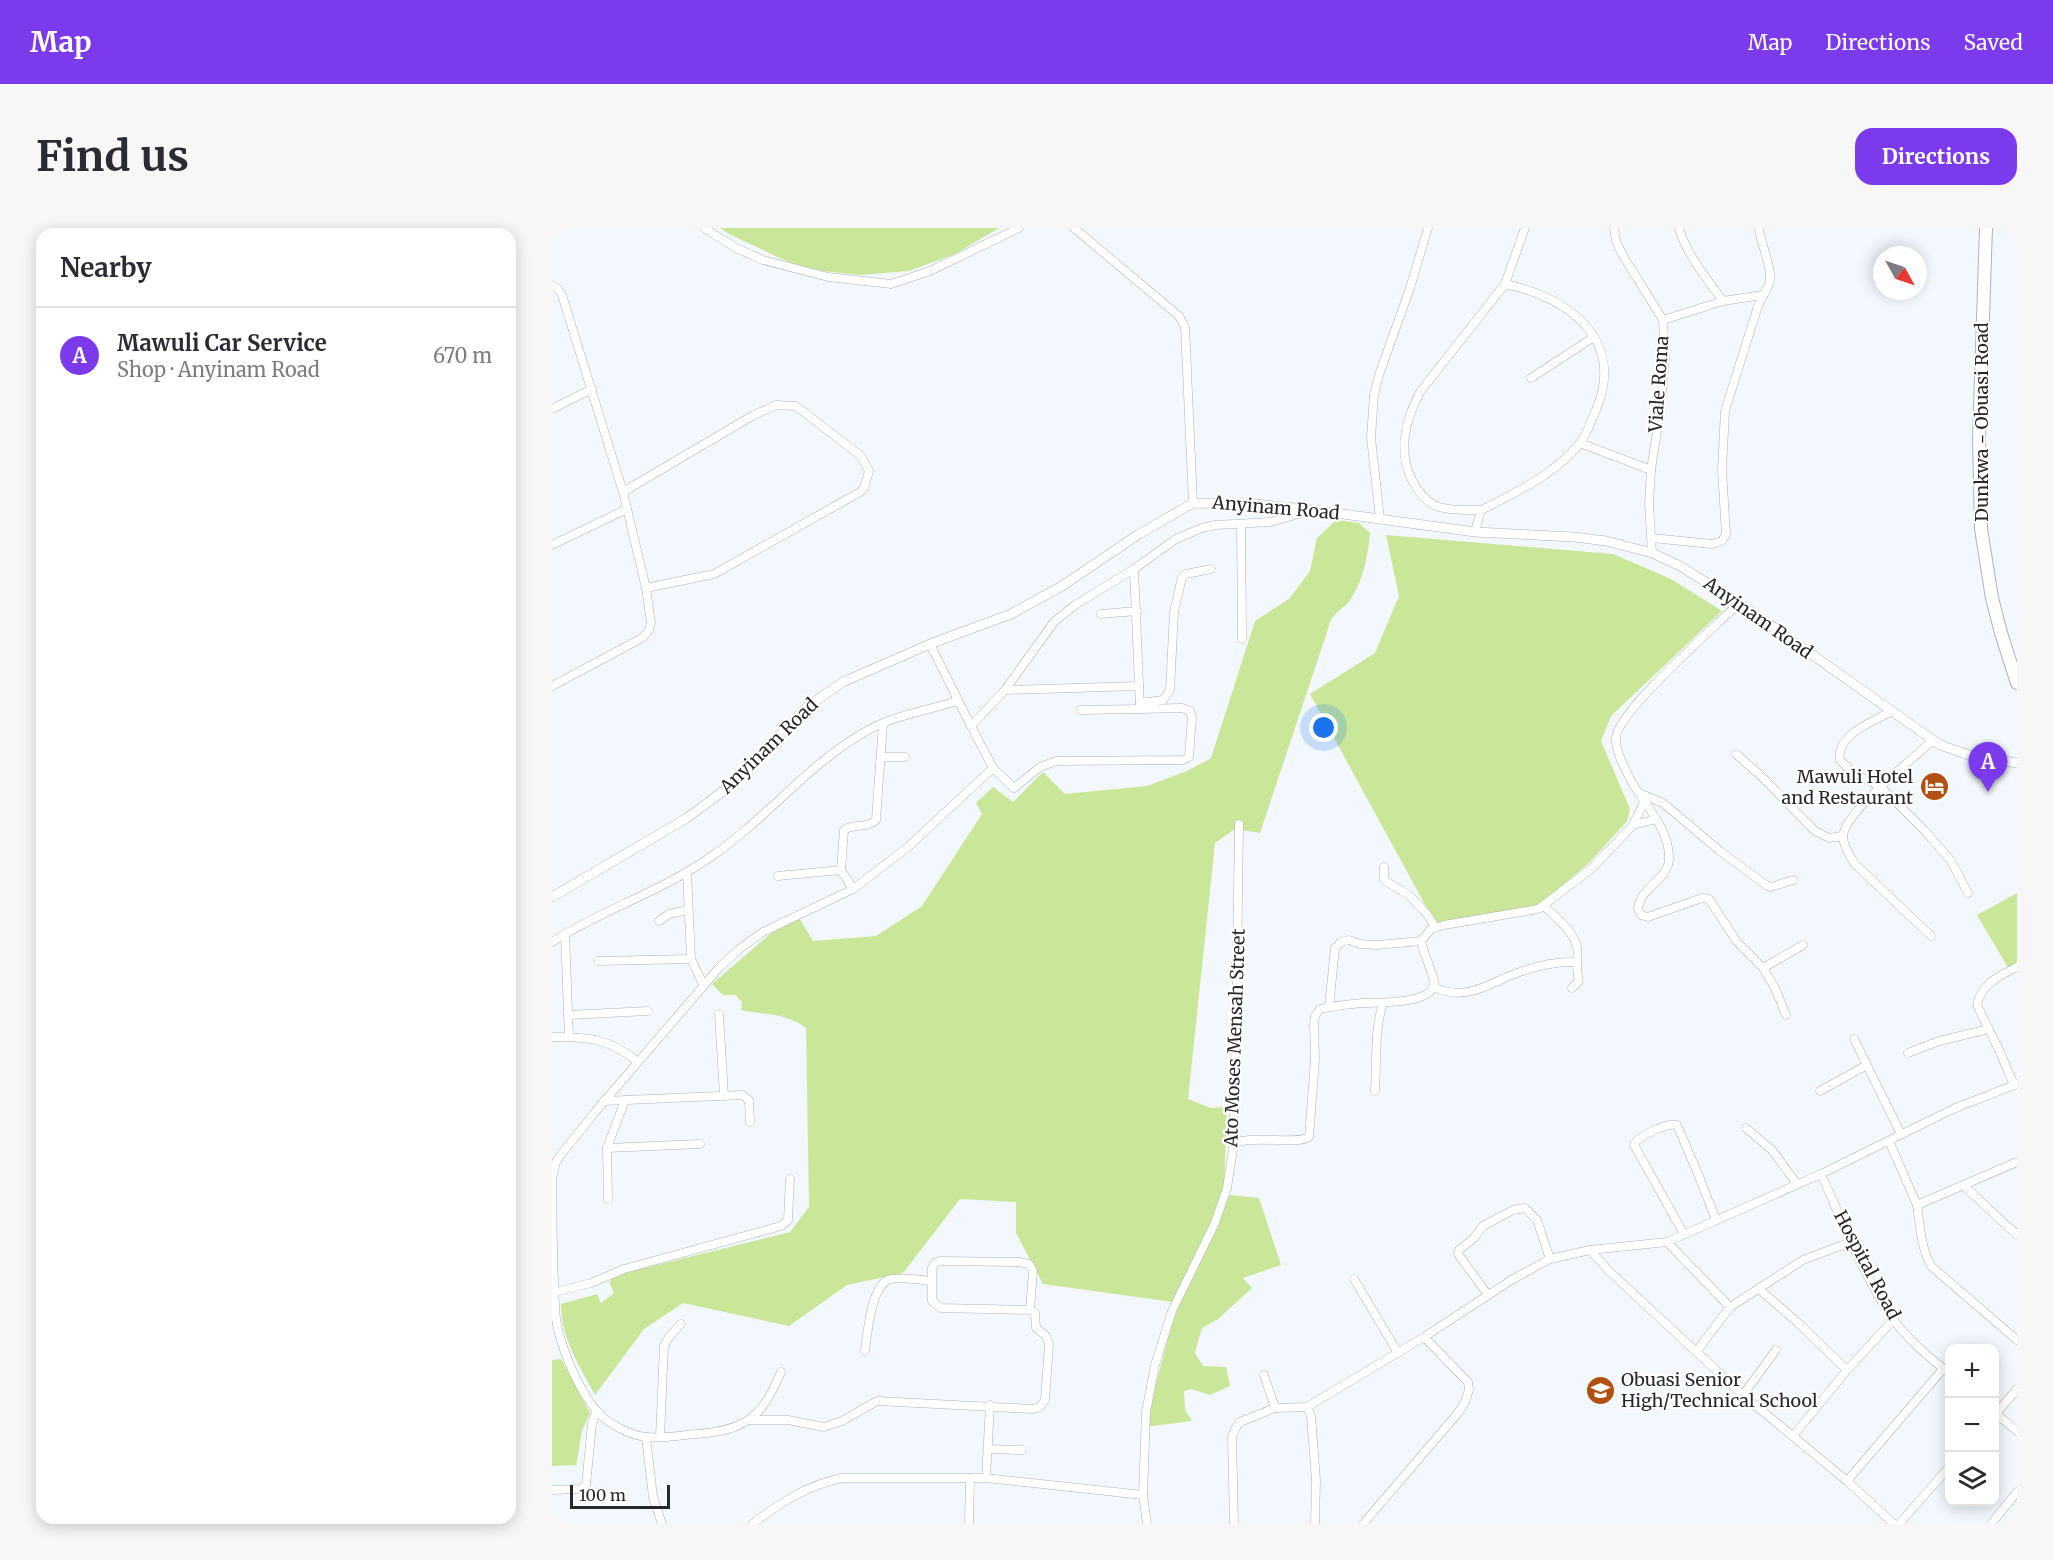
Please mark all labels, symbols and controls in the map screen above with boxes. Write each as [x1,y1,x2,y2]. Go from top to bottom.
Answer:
text: Map [30,24,92,60]
text: Map [1748,29,1792,56]
text: Directions [1825,29,1930,56]
text: Saved [1963,29,2023,56]
button: Directions [1855,128,2017,185]
text: Find us [36,130,189,182]
north arrow [1873,246,1927,300]
text: Nearby [60,251,152,284]
street label: Dunkwa - Obuasi Road [1970,322,1993,522]
text: Mawuli Car Service [117,329,327,357]
street label: Viale Roma [1644,334,1673,434]
text: A [72,343,87,368]
text: 670 m [433,343,492,368]
text: Shop · Anyinam Road [117,357,320,382]
street label: Anyinam Road [1210,490,1341,525]
street label: Anyinam Road [1698,571,1817,664]
street label: Anyinam Road [714,693,823,799]
your location [1309,713,1338,742]
pin: A [1968,742,2008,792]
place label: Mawuli Hotel and Restaurant [1782,765,1913,809]
hotel icon: Mawuli Hotel and Restaurant [1918,771,1950,803]
street label: Ato Moses Mensah Street [1219,928,1250,1149]
street label: Hospital Road [1829,1206,1906,1323]
map controls [1945,1344,1999,1506]
button: + [1945,1344,1999,1398]
place label: Obuasi Senior High/Technical School [1621,1368,1818,1412]
school or university icon: Obuasi Senior High/Technical School [1584,1374,1616,1406]
button: − [1945,1398,1999,1452]
button: layers [1945,1452,1999,1506]
scale bar [570,1482,670,1510]
text: 100 m [579,1485,626,1505]

